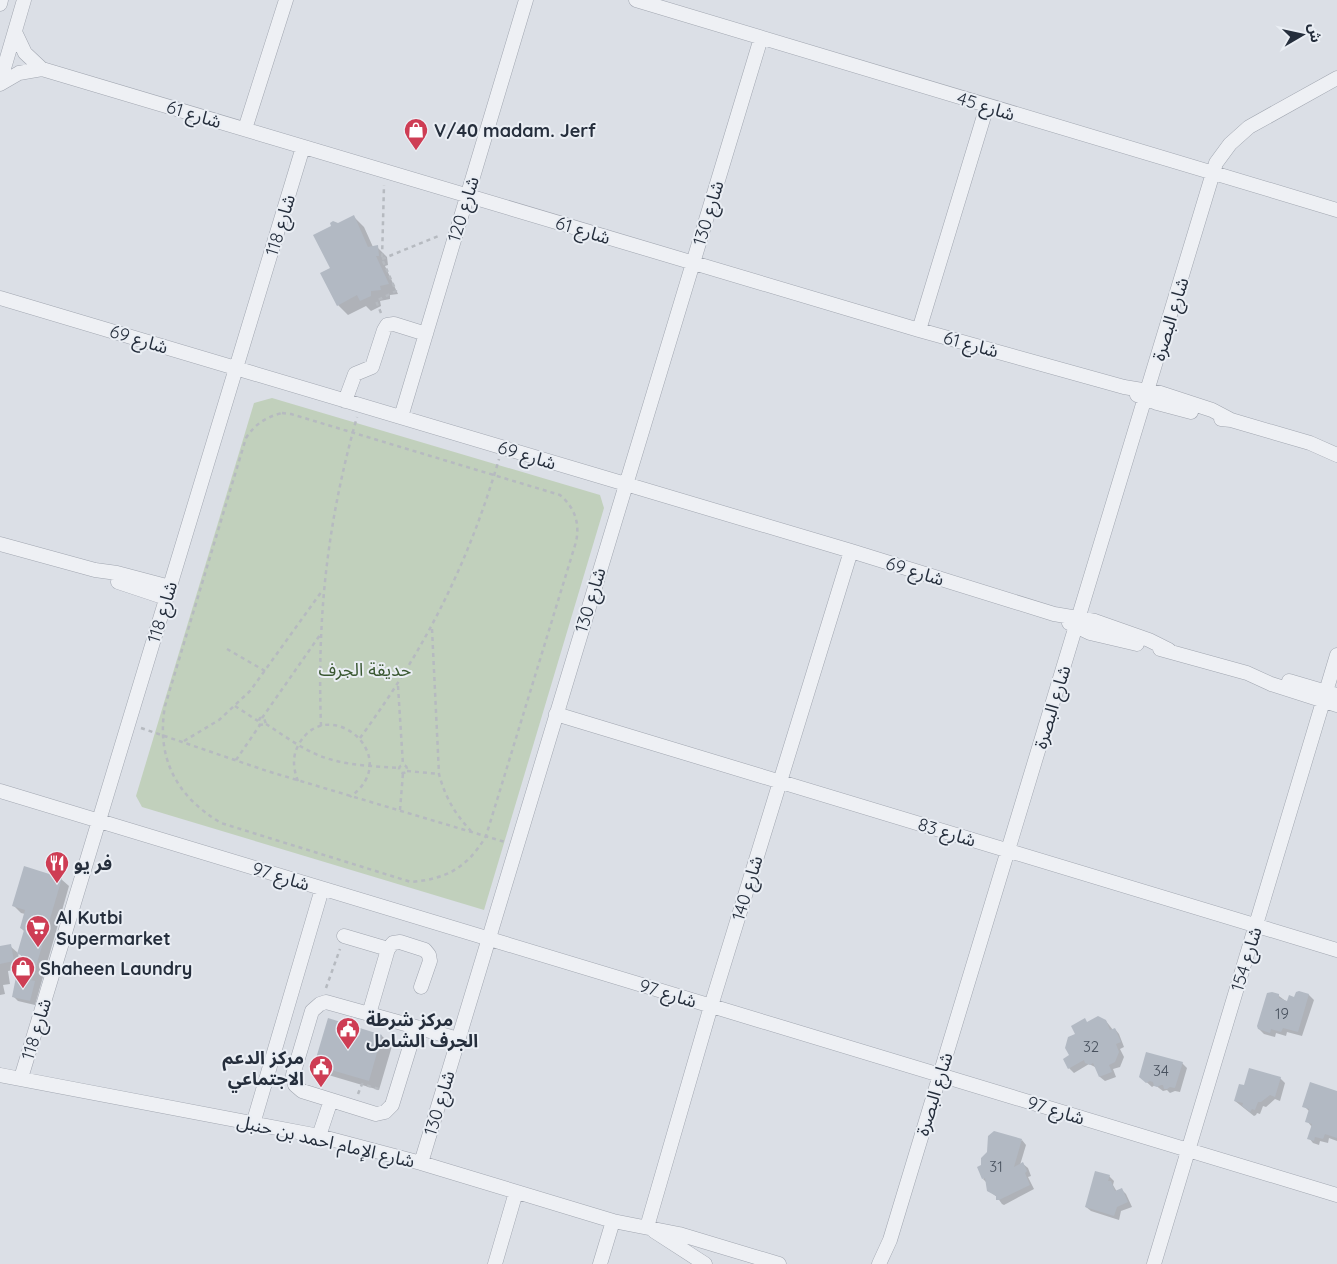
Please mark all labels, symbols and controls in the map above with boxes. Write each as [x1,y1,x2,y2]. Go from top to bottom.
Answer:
north arrow [1277,10,1327,60]
text: ش [1304,22,1325,44]
street label: شارع 45 [953,86,1018,129]
street label: شارع 61 [163,95,224,136]
shop icon: V/40 madam. Jerf [403,117,429,151]
place label: V/40 madam. Jerf [434,119,596,142]
street label: شارع 120 [442,173,487,245]
street label: شارع 130 [687,178,732,249]
street label: شارع 118 [260,191,303,259]
street label: شارع 61 [552,211,613,252]
street label: شارع البصرة [1146,275,1196,364]
street label: شارع 69 [106,319,171,362]
street label: شارع 61 [940,326,1001,365]
street label: شارع 69 [494,435,559,478]
street label: شارع 69 [882,551,947,594]
street label: شارع 130 [569,565,614,636]
street label: شارع 118 [142,578,185,646]
park label: حديقة الجرف [319,658,411,681]
street label: شارع البصرة [1028,663,1078,752]
street label: شارع 83 [914,812,979,855]
restaurant icon: فر يو [44,850,70,884]
place label: فر يو [74,852,112,875]
street label: شارع 140 [726,853,771,924]
street label: شارع 97 [249,856,312,898]
place label: Al Kutbi Supermarket [56,906,171,950]
supermarket icon: Al Kutbi Supermarket [25,914,51,948]
street label: شارع 154 [1225,924,1270,995]
shop icon: Shaheen Laundry [10,955,36,989]
place label: Shaheen Laundry [40,957,192,980]
street label: شارع 97 [636,973,699,1015]
street label: شارع 118 [16,995,59,1063]
house number: 19 [1275,1004,1289,1023]
place label: مركز شرطة الجرف الشامل [366,1008,478,1052]
public building icon: مركز شرطة الجرف الشامل [335,1016,361,1050]
house number: 32 [1083,1037,1099,1056]
place label: مركز الدعم الاجتماعي [222,1046,304,1093]
street label: شارع البصرة [910,1050,960,1139]
public building icon: مركز الدعم الاجتماعي [308,1054,334,1088]
house number: 34 [1153,1061,1169,1080]
street label: شارع 130 [418,1068,463,1139]
street label: شارع 97 [1024,1090,1087,1132]
street label: شارع الإمام احمد بن حنبل [234,1109,417,1176]
house number: 31 [989,1157,1003,1176]

